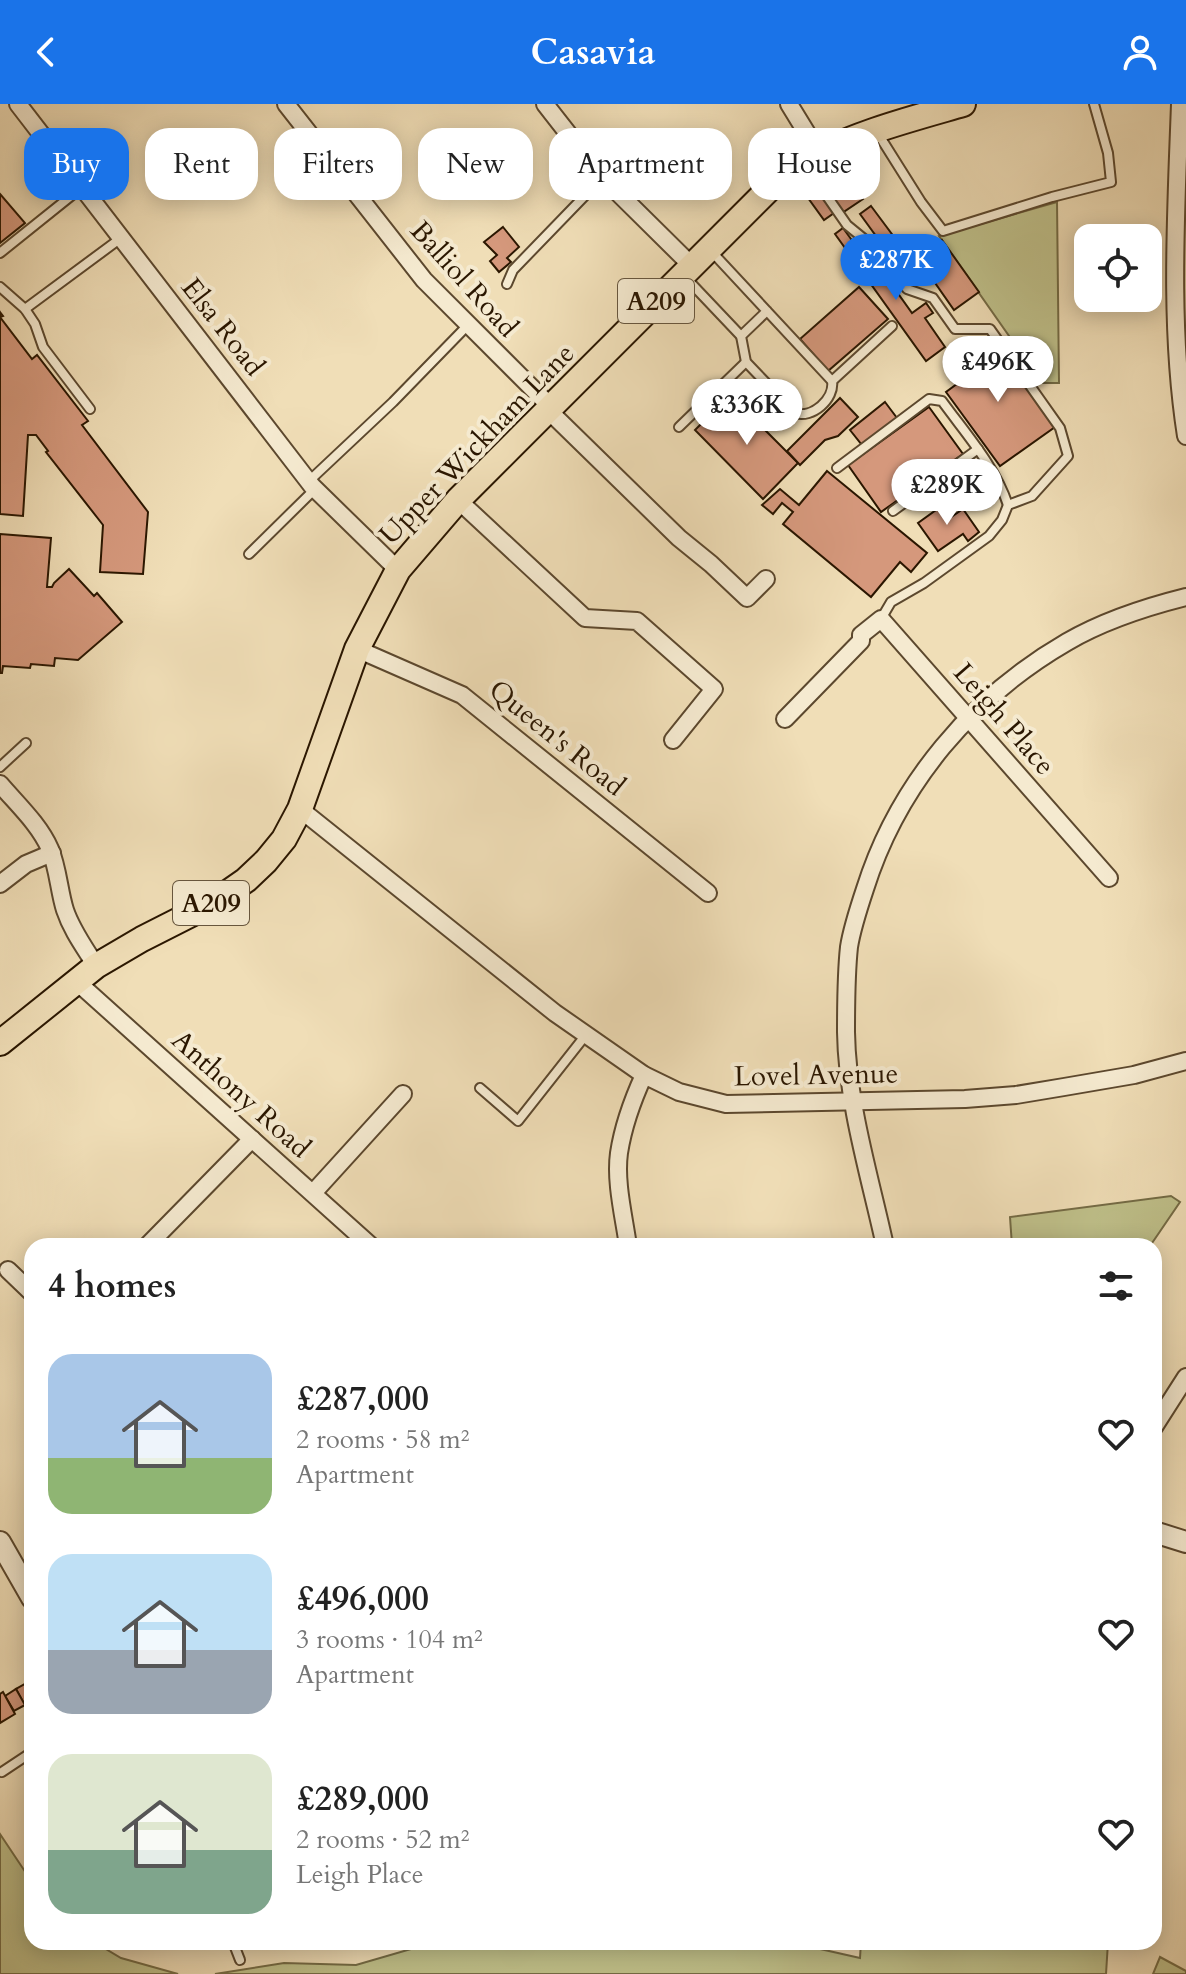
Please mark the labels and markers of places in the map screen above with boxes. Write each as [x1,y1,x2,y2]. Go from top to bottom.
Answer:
pin: £287K [840,234,952,302]
pin: £496K [942,336,1054,404]
pin: £336K [691,379,803,447]
pin: £289K [891,459,1003,527]

